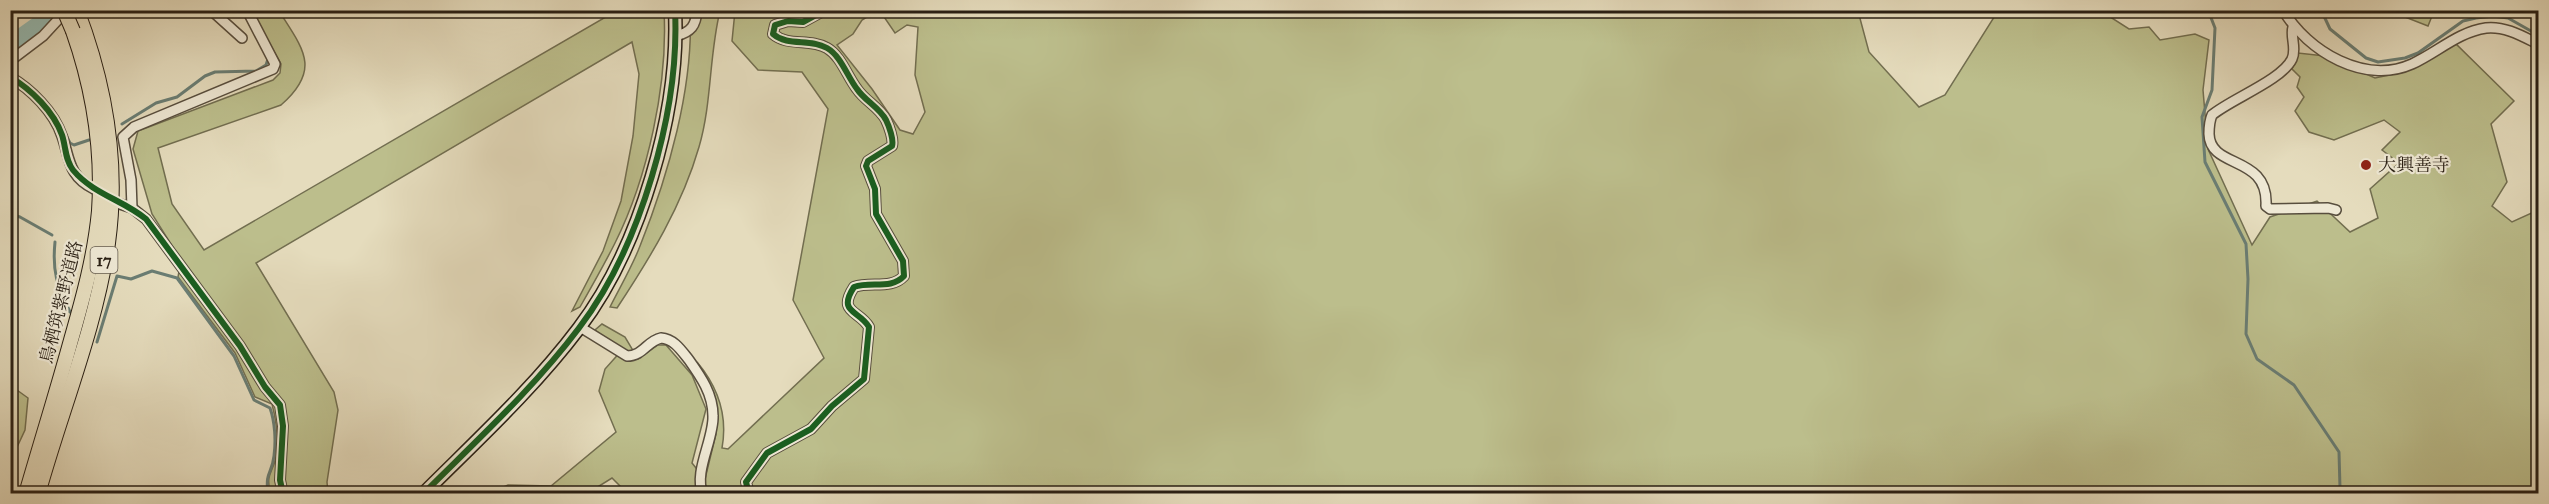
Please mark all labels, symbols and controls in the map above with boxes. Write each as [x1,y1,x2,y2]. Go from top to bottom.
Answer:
place label: 大興善寺 [2378,154,2450,176]
marker: 大興善寺 [2359,158,2373,172]
street label: 鳥栖筑紫野道路 [35,238,87,366]
road number: 17 [90,247,118,273]

